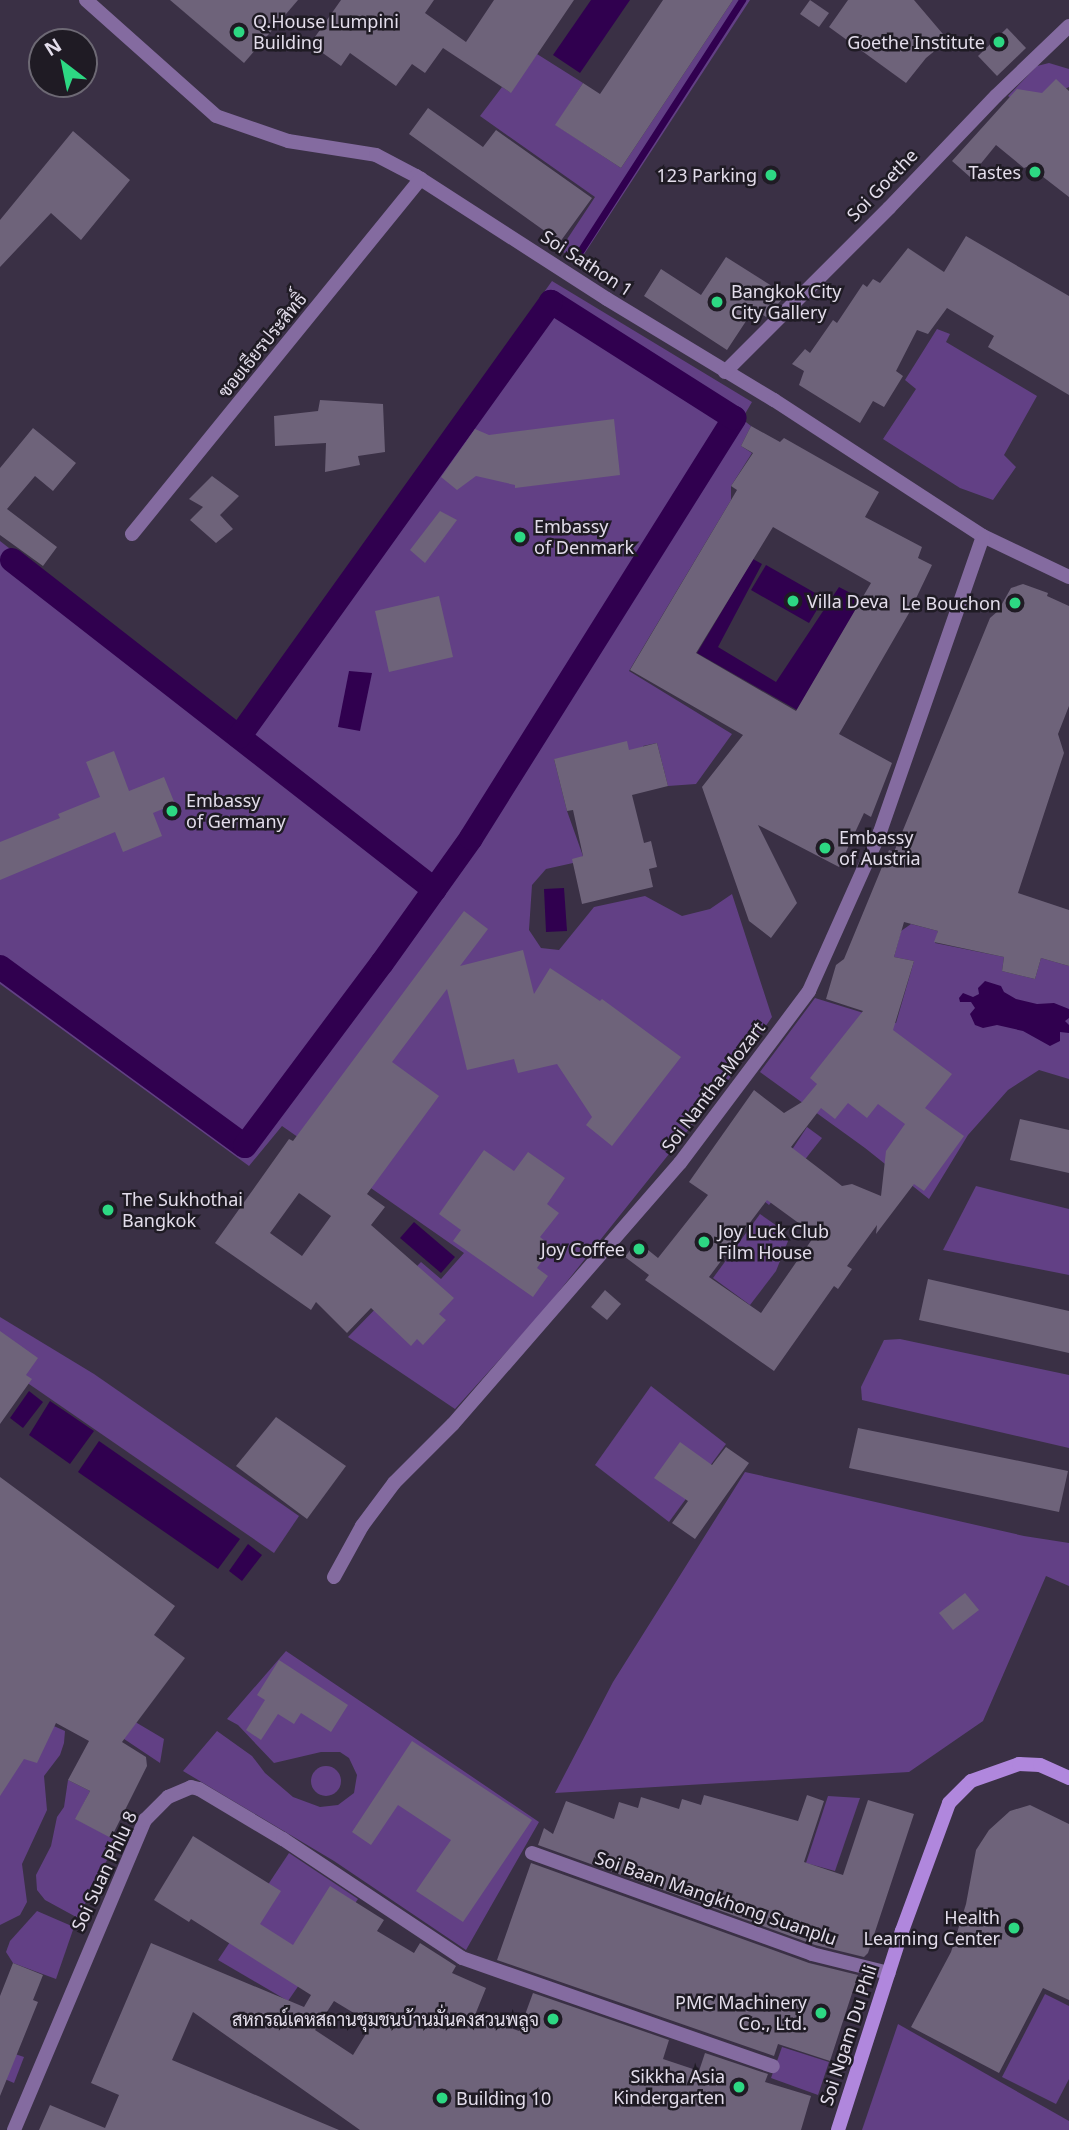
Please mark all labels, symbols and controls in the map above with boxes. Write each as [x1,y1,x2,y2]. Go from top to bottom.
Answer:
place label: Q.House Lumpini Building [253,11,399,54]
marker: Q.House Lumpini Building [231,24,247,40]
north arrow [28,28,98,98]
place label: Goethe Institute [847,31,985,53]
text: N [39,32,66,62]
marker: Goethe Institute [991,34,1007,50]
street label: Soi Goethe [842,144,922,226]
place label: Tastes [968,161,1021,183]
place label: 123 Parking [657,164,757,186]
marker: Tastes [1027,164,1043,180]
marker: 123 Parking [763,167,779,183]
street label: Soi Sathon 1 [537,225,637,301]
place label: Bangkok City City Gallery [731,281,841,324]
street label: ซอยเธียรประสิทธิ์ [213,288,311,402]
marker: Bangkok City City Gallery [709,294,725,310]
place label: Embassy of Denmark [534,516,634,558]
marker: Embassy of Denmark [512,529,528,545]
place label: Villa Deva [807,590,889,612]
place label: Le Bouchon [901,592,1001,614]
marker: Villa Deva [785,593,801,609]
marker: Le Bouchon [1007,595,1023,611]
place label: Embassy of Germany [186,790,286,832]
marker: Embassy of Germany [164,803,180,819]
place label: Embassy of Austria [839,827,921,870]
marker: Embassy of Austria [817,840,833,856]
street label: Soi Nantha-Mozart [657,1017,769,1157]
place label: The Sukhothai Bangkok [122,1189,243,1232]
marker: The Sukhothai Bangkok [100,1202,116,1218]
place label: Joy Luck Club Film House [718,1221,829,1264]
marker: Joy Luck Club Film House [696,1234,712,1250]
place label: Joy Coffee [541,1238,625,1260]
marker: Joy Coffee [631,1241,647,1257]
street label: Soi Suan Phlu 8 [67,1808,141,1934]
street label: Soi Baan Mangkhong Suanplu [592,1846,840,1950]
place label: Health Learning Center [864,1907,1000,1950]
marker: Health Learning Center [1006,1920,1022,1936]
street label: Soi Ngam Du Phli [815,1962,881,2108]
place label: PMC Machinery Co., Ltd. [675,1992,807,2035]
marker: PMC Machinery Co., Ltd. [813,2005,829,2021]
place label: สหกรณ์เคหสถานชุมชนบ้านมั่นคงสวนพลูจ [232,2008,539,2030]
marker: สหกรณ์เคหสถานชุมชนบ้านมั่นคงสวนพลูจ [545,2011,561,2027]
place label: Sikkha Asia Kindergarten [613,2066,725,2108]
marker: Sikkha Asia Kindergarten [731,2079,747,2095]
place label: Building 10 [456,2087,551,2109]
marker: Building 10 [434,2090,450,2106]

